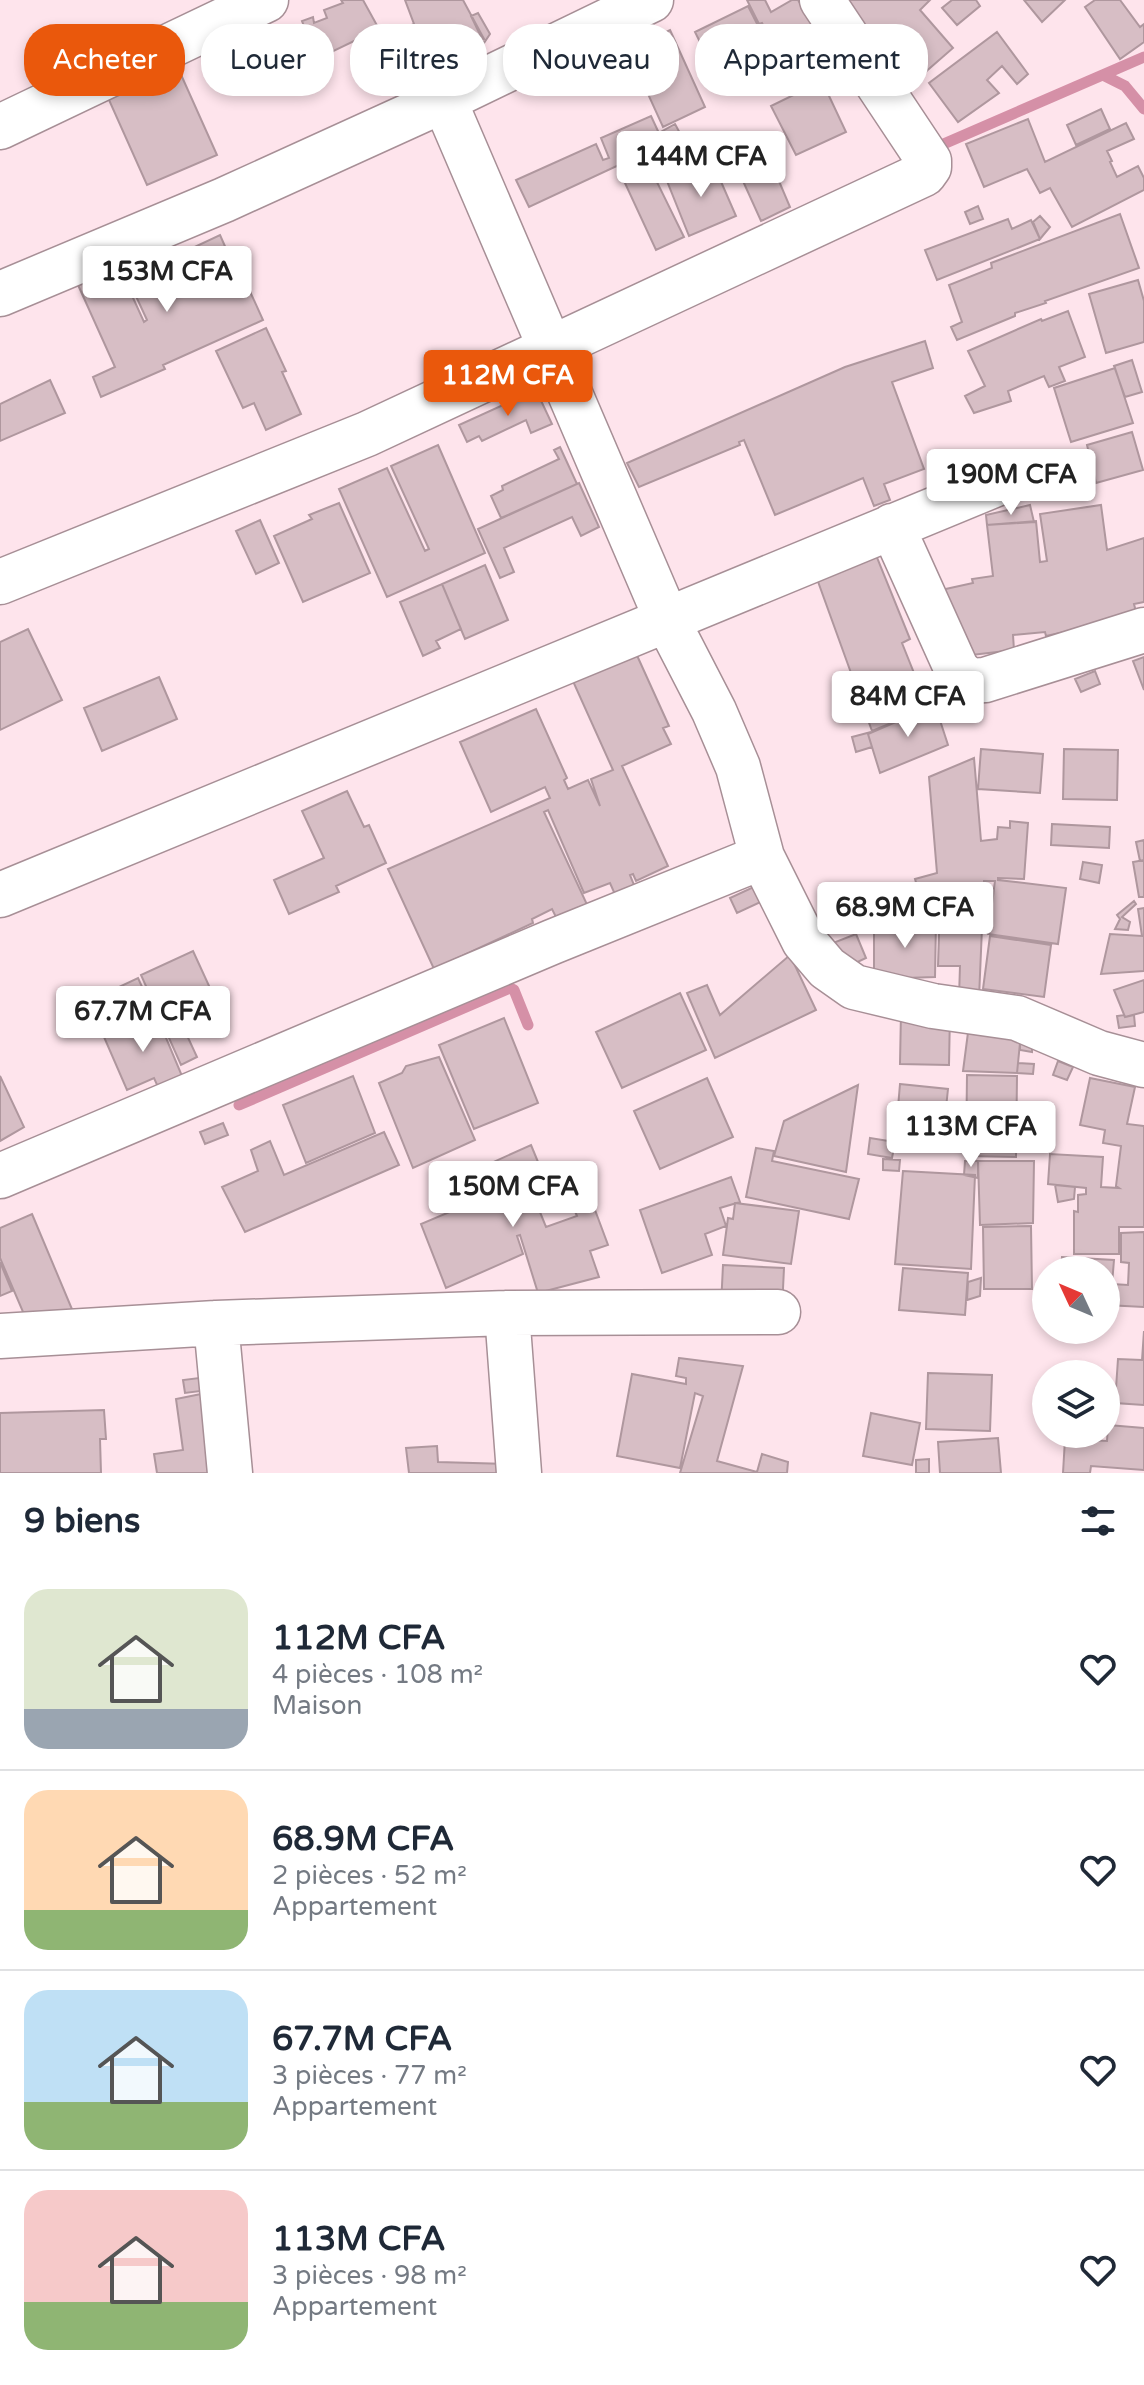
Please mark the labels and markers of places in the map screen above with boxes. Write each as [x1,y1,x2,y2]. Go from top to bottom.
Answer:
pin: 144M CFA [618,131,784,199]
pin: 153M CFA [84,246,250,314]
pin: 112M CFA [425,350,591,418]
pin: 190M CFA [928,449,1094,517]
pin: 84M CFA [834,671,982,739]
pin: 68.9M CFA [813,882,997,950]
pin: 67.7M CFA [51,986,235,1054]
pin: 113M CFA [888,1101,1054,1169]
pin: 150M CFA [430,1161,596,1229]

